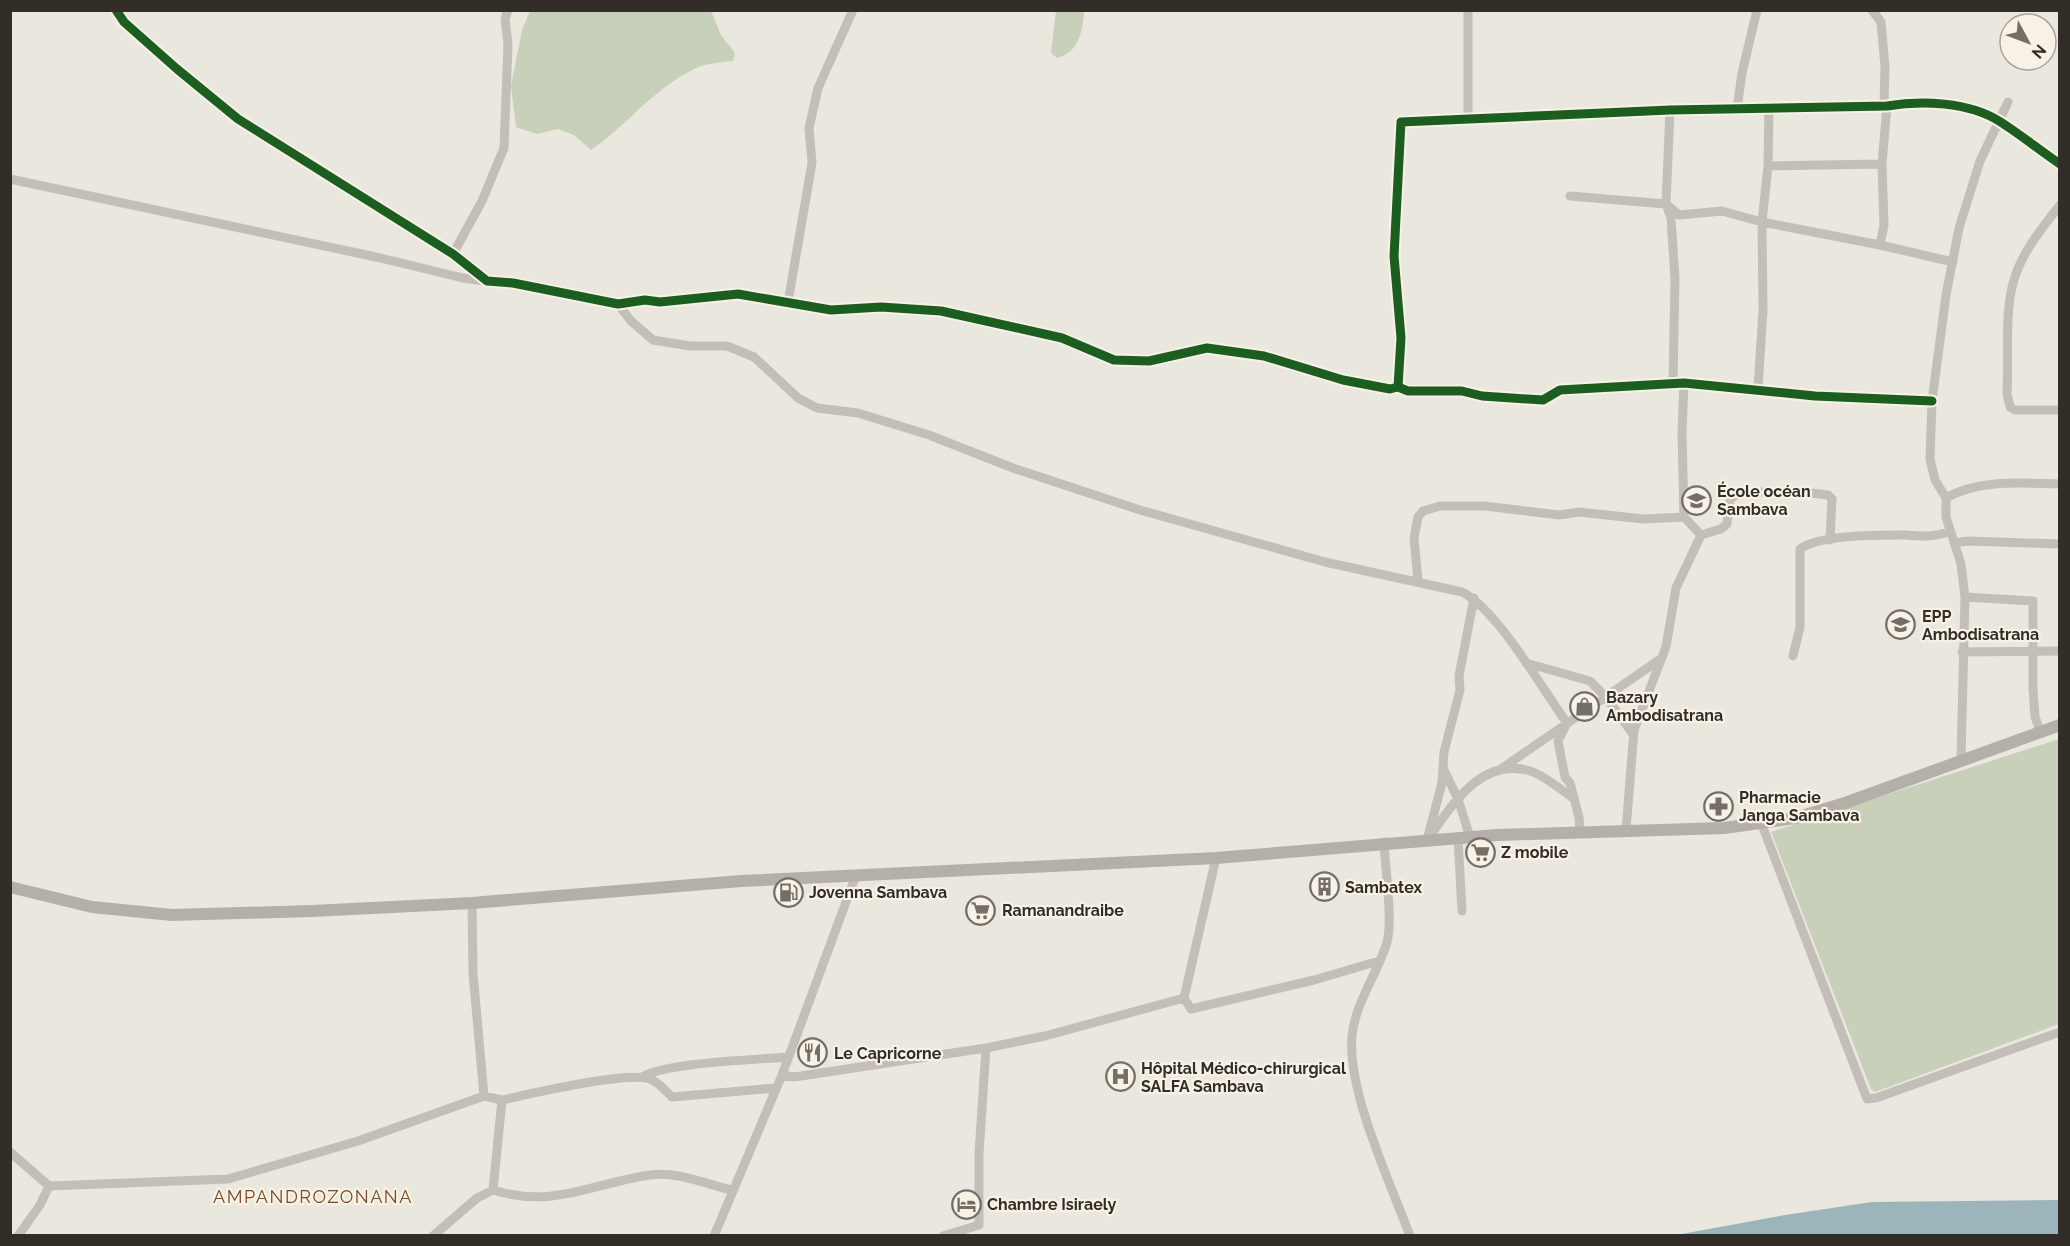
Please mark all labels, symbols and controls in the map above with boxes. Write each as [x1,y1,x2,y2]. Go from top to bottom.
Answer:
north arrow [1998,12,2058,72]
text: N [2028,41,2050,62]
place label: École océan Sambava [1717,481,1811,519]
school or university icon: École océan Sambava [1680,484,1712,516]
place label: EPP Ambodisatrana [1922,607,2039,644]
school or university icon: EPP Ambodisatrana [1885,609,1917,641]
place label: Bazary Ambodisatrana [1606,688,1723,725]
shop icon: Bazary Ambodisatrana [1569,690,1601,722]
place label: Pharmacie Janga Sambava [1739,788,1859,825]
pharmacy icon: Pharmacie Janga Sambava [1702,790,1734,822]
supermarket icon: Z mobile [1464,836,1496,868]
place label: Z mobile [1501,843,1569,862]
building icon: Sambatex [1308,871,1340,903]
fuel station icon: Jovenna Sambava [772,876,804,908]
place label: Sambatex [1345,878,1422,897]
place label: Jovenna Sambava [809,883,947,902]
supermarket icon: Ramanandraibe [965,894,997,926]
place label: Ramanandraibe [1002,901,1124,920]
restaurant icon: Le Capricorne [797,1037,829,1069]
place label: Le Capricorne [834,1044,942,1063]
place label: Hôpital Médico-chirurgical SALFA Sambava [1141,1059,1347,1096]
hospital icon: Hôpital Médico-chirurgical SALFA Sambava [1104,1061,1136,1093]
district label: AMPANDROZONANA [213,1186,413,1207]
hotel icon: Chambre Isiraely [950,1188,982,1220]
place label: Chambre Isiraely [987,1195,1116,1214]

